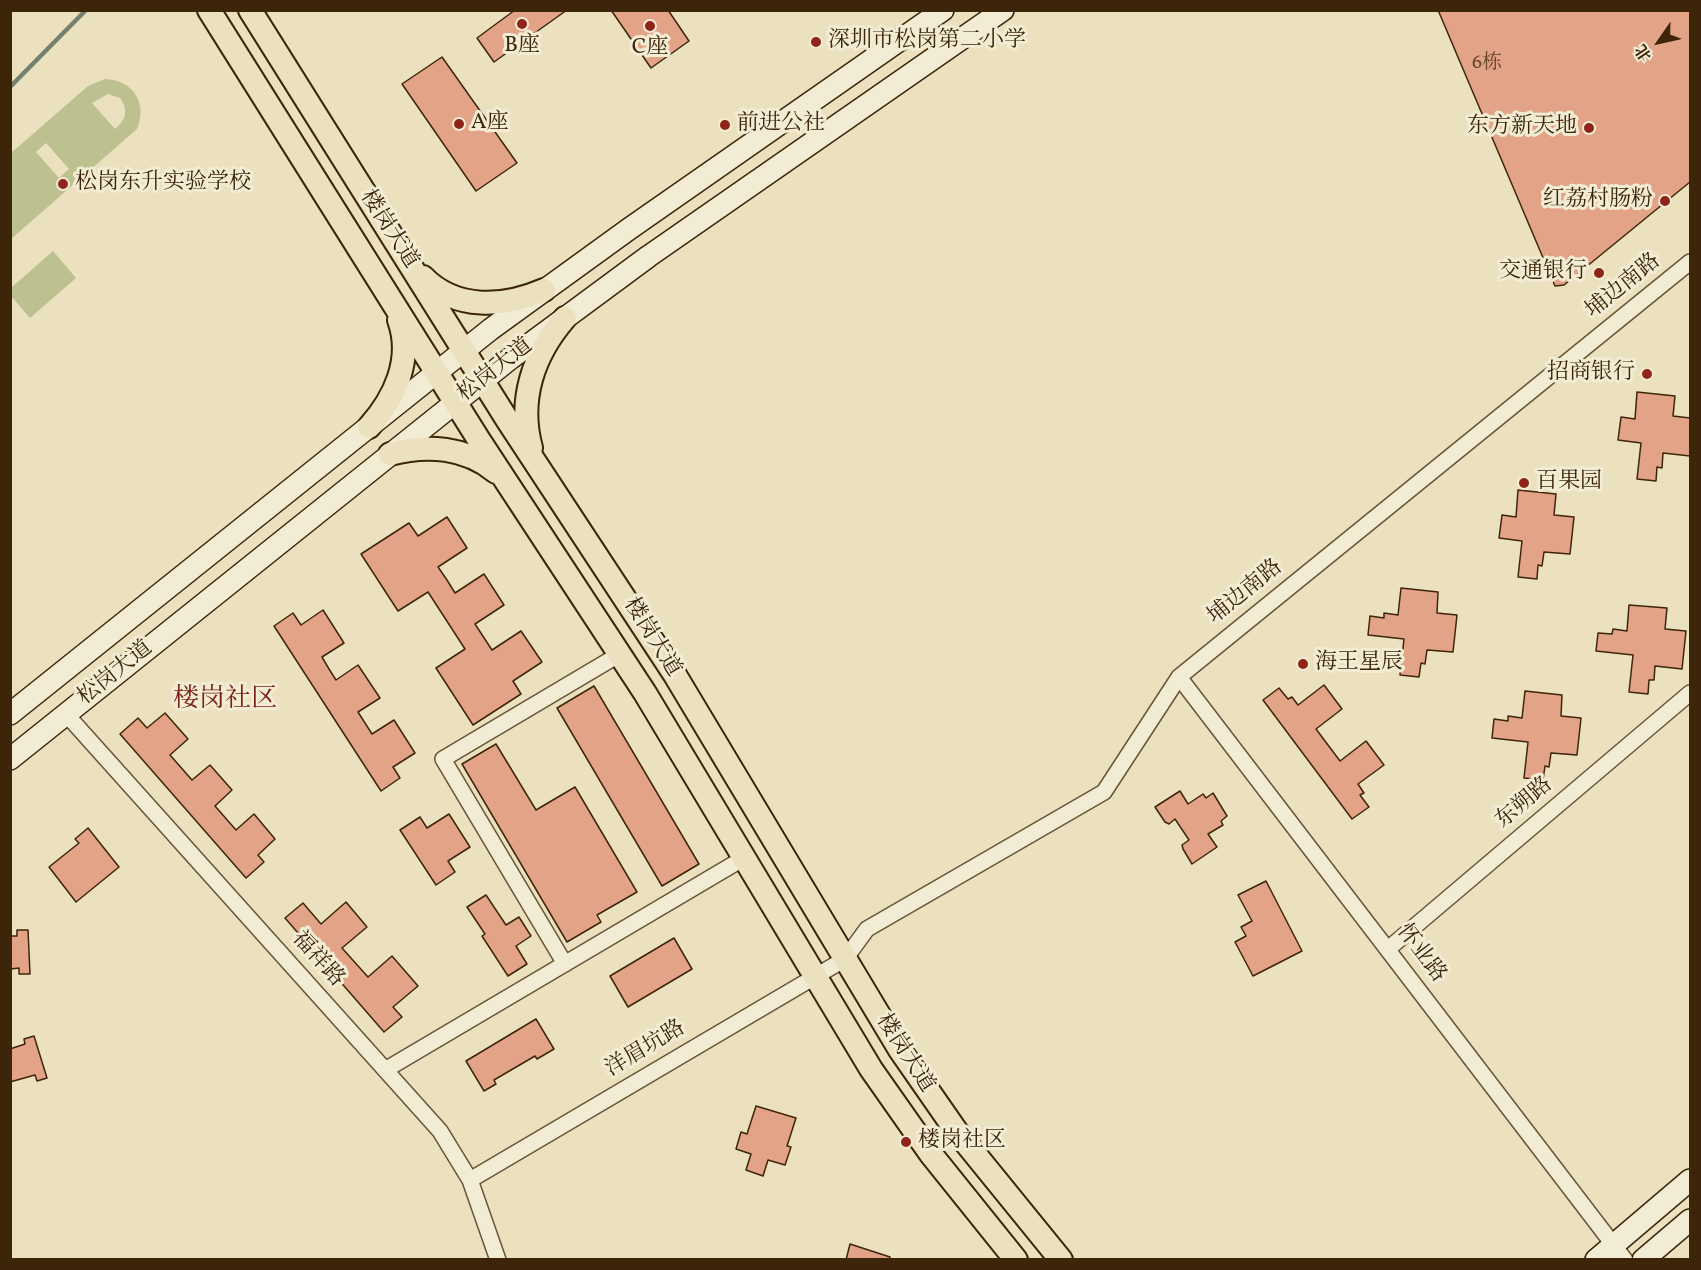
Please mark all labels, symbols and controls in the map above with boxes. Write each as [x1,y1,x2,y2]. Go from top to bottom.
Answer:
north arrow [1629,12,1689,72]
marker: B座 [515,17,529,31]
marker: C座 [643,19,657,33]
place label: 深圳市松岗第二小学 [828,29,1026,55]
place label: B座 [504,34,540,60]
marker: 深圳市松岗第二小学 [809,35,823,49]
place label: C座 [632,36,668,62]
text: 北 [1630,39,1658,65]
house number: 6栋 [1472,52,1502,76]
place label: A座 [471,111,508,137]
place label: 前进公社 [737,112,825,138]
place label: 东方新天地 [1467,115,1577,141]
marker: A座 [452,117,466,131]
marker: 前进公社 [718,118,732,132]
marker: 东方新天地 [1582,121,1596,135]
place label: 松岗东升实验学校 [75,171,251,197]
marker: 松岗东升实验学校 [56,177,70,191]
street label: 楼岗大道 [353,186,423,274]
place label: 红荔村肠粉 [1543,188,1653,214]
marker: 红荔村肠粉 [1658,194,1672,208]
street label: 埔边南路 [1581,249,1667,325]
place label: 交通银行 [1499,260,1587,286]
marker: 交通银行 [1592,266,1606,280]
street label: 松岗大道 [453,334,539,408]
place label: 招商银行 [1547,361,1635,387]
marker: 招商银行 [1640,367,1654,381]
place label: 百果园 [1536,470,1602,496]
marker: 百果园 [1517,476,1531,490]
street label: 埔边南路 [1203,555,1289,631]
street label: 楼岗大道 [616,594,686,682]
street label: 松岗大道 [73,636,159,712]
place label: 海王星辰 [1315,651,1403,677]
marker: 海王星辰 [1296,657,1310,671]
district label: 楼岗社区 [173,685,277,717]
street label: 东朔路 [1491,773,1559,835]
street label: 怀业路 [1390,920,1450,988]
street label: 福祥路 [285,927,349,993]
street label: 楼岗大道 [869,1010,939,1098]
street label: 洋眉坑路 [601,1016,691,1084]
place label: 楼岗社区 [918,1129,1006,1155]
marker: 楼岗社区 [899,1135,913,1149]

